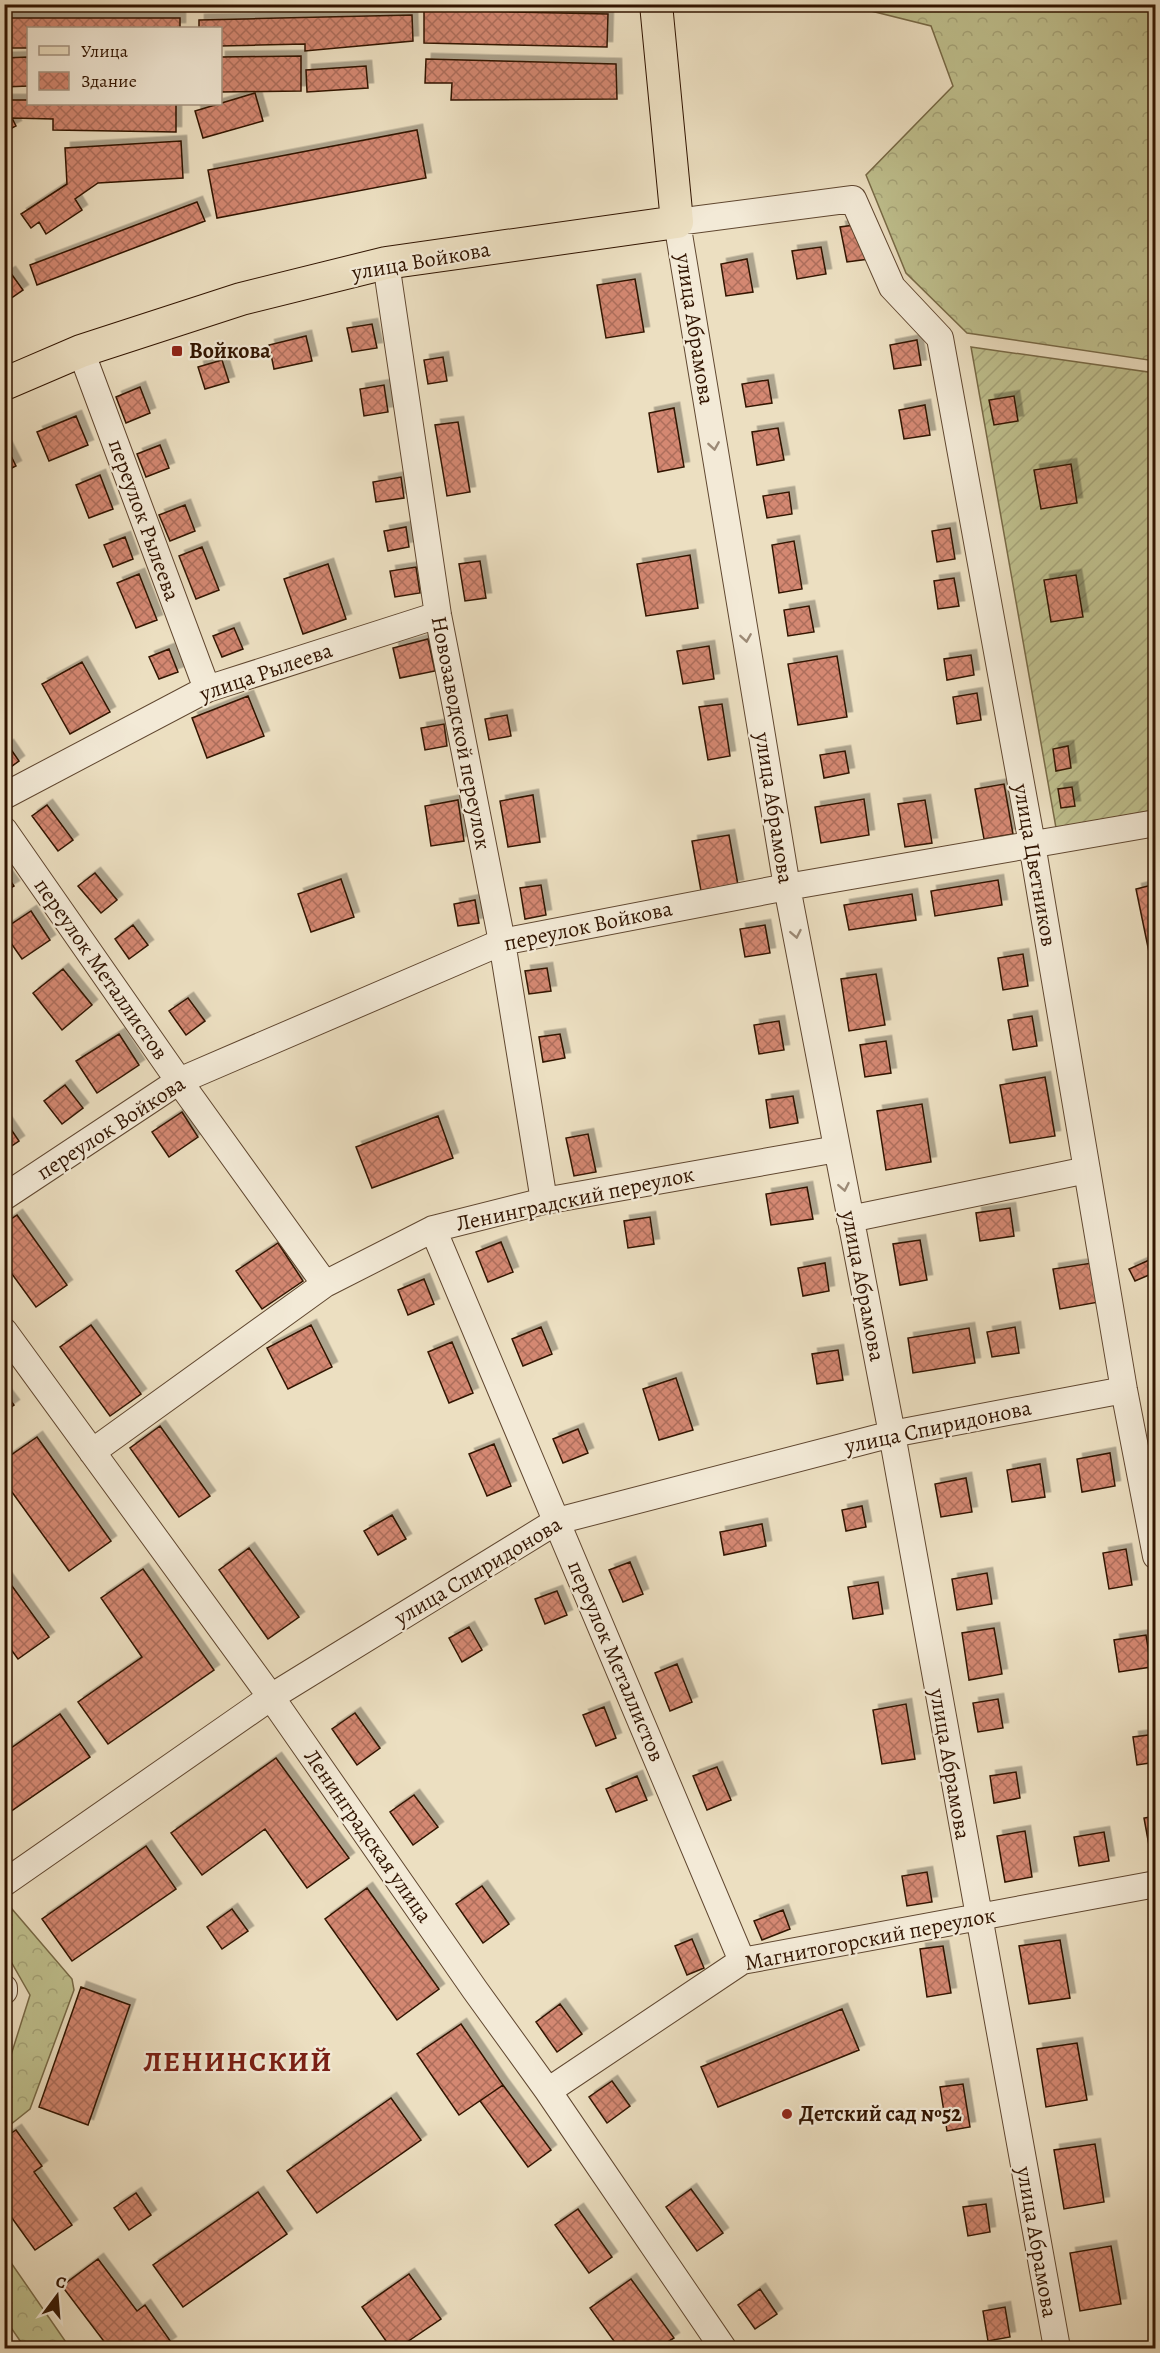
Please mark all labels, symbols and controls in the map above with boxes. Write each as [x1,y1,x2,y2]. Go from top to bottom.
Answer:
legend [27,27,222,105]
text: Улица [81,39,129,63]
text: Здание [81,69,137,93]
street label: улица Войкова [348,234,493,288]
street label: улица Абрамова [668,250,722,408]
place label: Войкова [189,336,271,366]
marker: Войкова [170,344,184,358]
street label: переулок Рылеева [101,435,187,606]
one-way arrow [707,440,720,450]
street label: Новозаводской переулок [424,614,498,852]
one-way arrow [739,633,751,643]
street label: улица Рылеева [195,635,337,709]
street label: улица Абрамова [747,729,801,887]
street label: улица Цветников [1006,780,1064,949]
street label: переулок Металлистов [27,872,175,1066]
street label: переулок Войкова [501,893,676,959]
one-way arrow [789,929,802,939]
street label: переулок Войкова [31,1068,192,1187]
street label: Ленинградский переулок [453,1159,697,1239]
one-way arrow [837,1182,850,1192]
street label: улица Абрамова [833,1207,892,1365]
street label: улица Спиридонова [841,1392,1035,1462]
street label: улица Спиридонова [388,1509,568,1633]
street label: переулок Металлистов [560,1556,672,1766]
street label: улица Абрамова [922,1685,978,1843]
street label: Ленинградская улица [297,1743,440,1930]
street label: Магнитогорский переулок [742,1900,998,1978]
district label: ЛЕНИНСКИЙ [143,2043,333,2081]
place label: Детский сад №52 [799,2099,962,2129]
marker: Детский сад №52 [780,2107,794,2121]
street label: улица Абрамова [1009,2163,1065,2321]
north arrow [27,2266,87,2326]
text: С [53,2271,69,2295]

